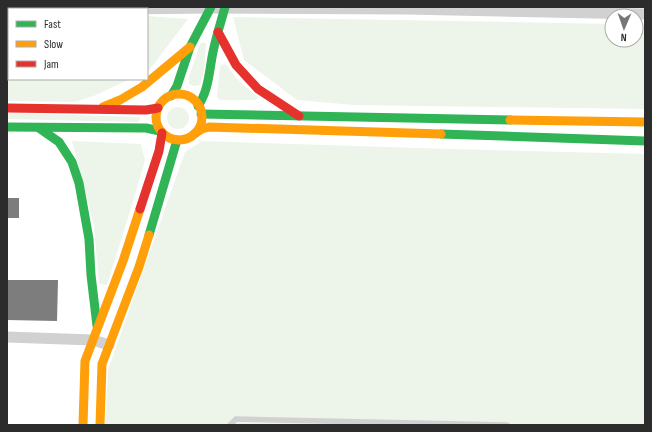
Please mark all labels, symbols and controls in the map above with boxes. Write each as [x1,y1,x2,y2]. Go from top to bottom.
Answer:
legend [8,8,148,80]
north arrow [604,8,644,48]
text: Fast [44,17,61,32]
text: N [620,31,627,44]
text: Slow [44,37,63,52]
text: Jam [43,57,59,72]

